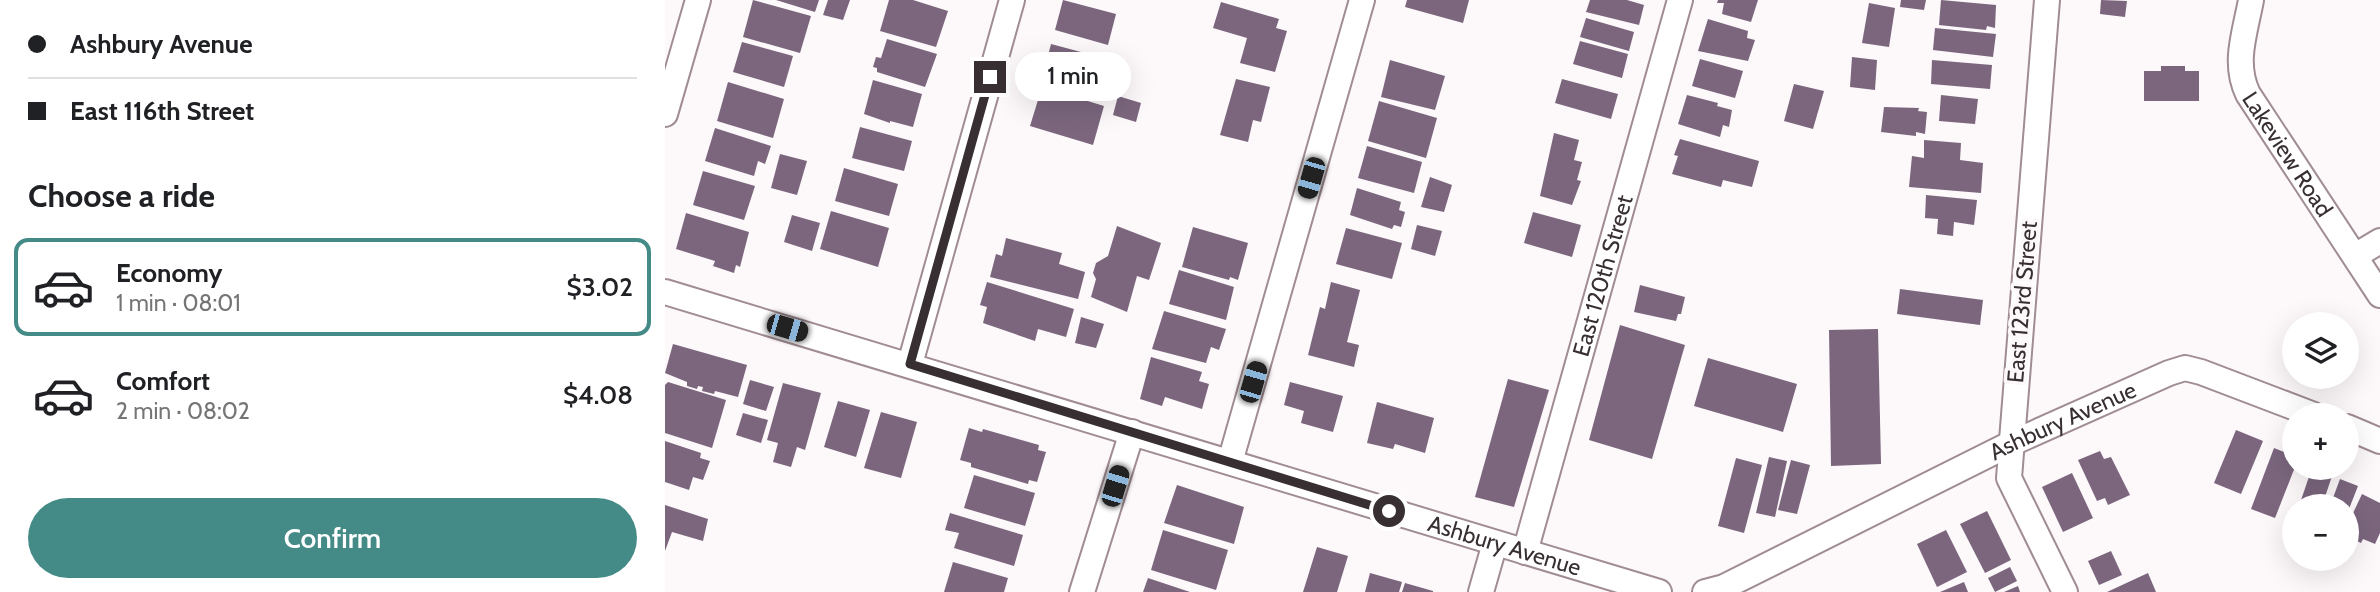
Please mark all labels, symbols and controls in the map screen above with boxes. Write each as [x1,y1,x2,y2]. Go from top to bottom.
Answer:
text: Ashbury Avenue [70,28,253,60]
callout: 1 min [1015,52,1130,102]
route end [974,61,1006,93]
text: 1 min [1047,62,1099,90]
street label: Lakeview Road [2236,86,2339,222]
text: East 116th Street [70,95,254,127]
car [1296,155,1327,201]
text: Choose a ride [28,176,215,215]
street label: East 120th Street [1567,192,1639,360]
street label: East 123rd Street [2001,220,2043,384]
icon: car [32,256,95,319]
text: Economy [116,257,222,289]
text: $3.02 [567,271,633,303]
text: 1 min · 08:01 [116,289,241,317]
car [764,312,811,344]
map controls [2282,312,2359,571]
button: layers [2282,312,2359,389]
car [1238,359,1269,405]
icon: car [32,364,95,427]
text: Comfort [116,365,210,397]
street label: Ashbury Avenue [1985,375,2141,466]
text: $4.08 [563,379,633,411]
text: 2 min · 08:02 [116,397,250,425]
button: + [2282,403,2359,480]
car [1099,463,1132,509]
button: − [2282,494,2359,571]
route start [1373,495,1405,527]
button: Confirm [28,498,637,578]
street label: Ashbury Avenue [1425,509,1585,582]

